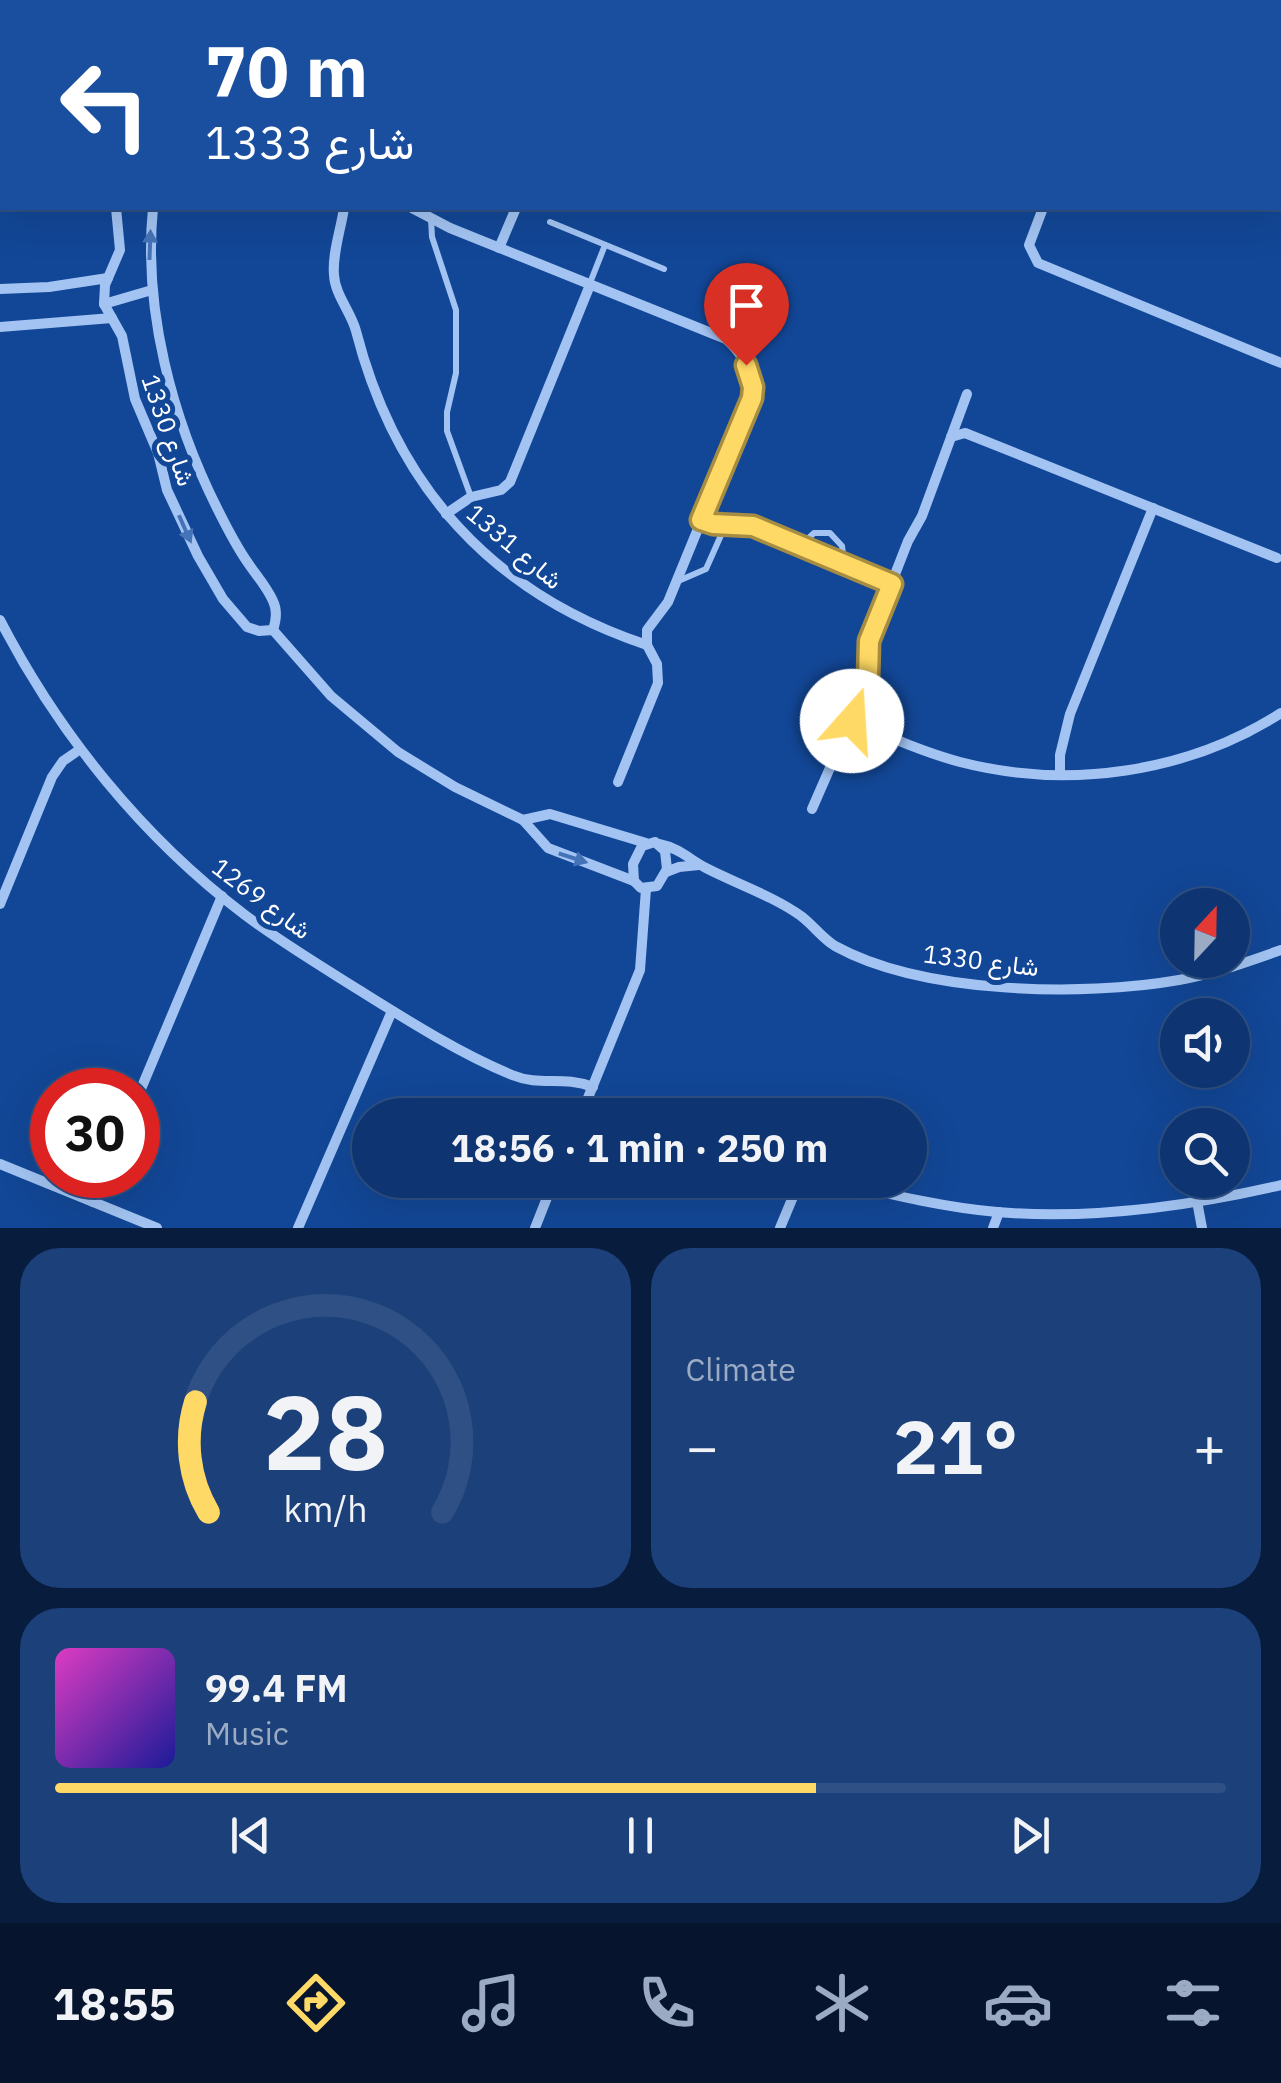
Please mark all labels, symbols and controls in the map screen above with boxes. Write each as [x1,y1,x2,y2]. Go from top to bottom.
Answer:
text: 70 m [205,25,368,116]
icon: left [40,40,170,170]
text: شارع 1333 [205,113,414,171]
one-way arrow [143,229,159,261]
pin [704,263,789,366]
icon: arrive [719,278,774,333]
street label: شارع 1330 [134,370,204,491]
street label: شارع 1331 [459,496,570,597]
one-way arrow [177,514,193,544]
position arrow [800,669,904,773]
street label: شارع 1269 [205,850,318,947]
one-way arrow [558,852,588,867]
north arrow [1160,888,1250,978]
map controls [1160,888,1250,1198]
street label: شارع 1330 [921,937,1041,984]
button: sound [1160,998,1250,1088]
speed limit sign: 30 [30,1068,160,1198]
button: search [1160,1108,1250,1198]
text: 18:56 · 1 min · 250 m [451,1123,828,1172]
text: Climate [686,1348,796,1390]
text: 28 [263,1363,388,1499]
text: 21° [893,1397,1018,1495]
text: − [686,1411,719,1482]
text: + [1193,1411,1226,1482]
text: km/h [283,1485,367,1532]
text: 99.4 FM [205,1663,348,1712]
text: Music [205,1712,289,1754]
icon: previous [223,1808,278,1863]
icon: pause [613,1808,668,1863]
icon: next [1003,1808,1058,1863]
icon: directions [281,1968,351,2038]
icon: music [456,1968,526,2038]
icon: phone [632,1968,702,2038]
icon: climate [807,1968,877,2038]
icon: car [983,1968,1053,2038]
icon: filters [1158,1968,1228,2038]
text: 18:55 [53,1974,176,2032]

